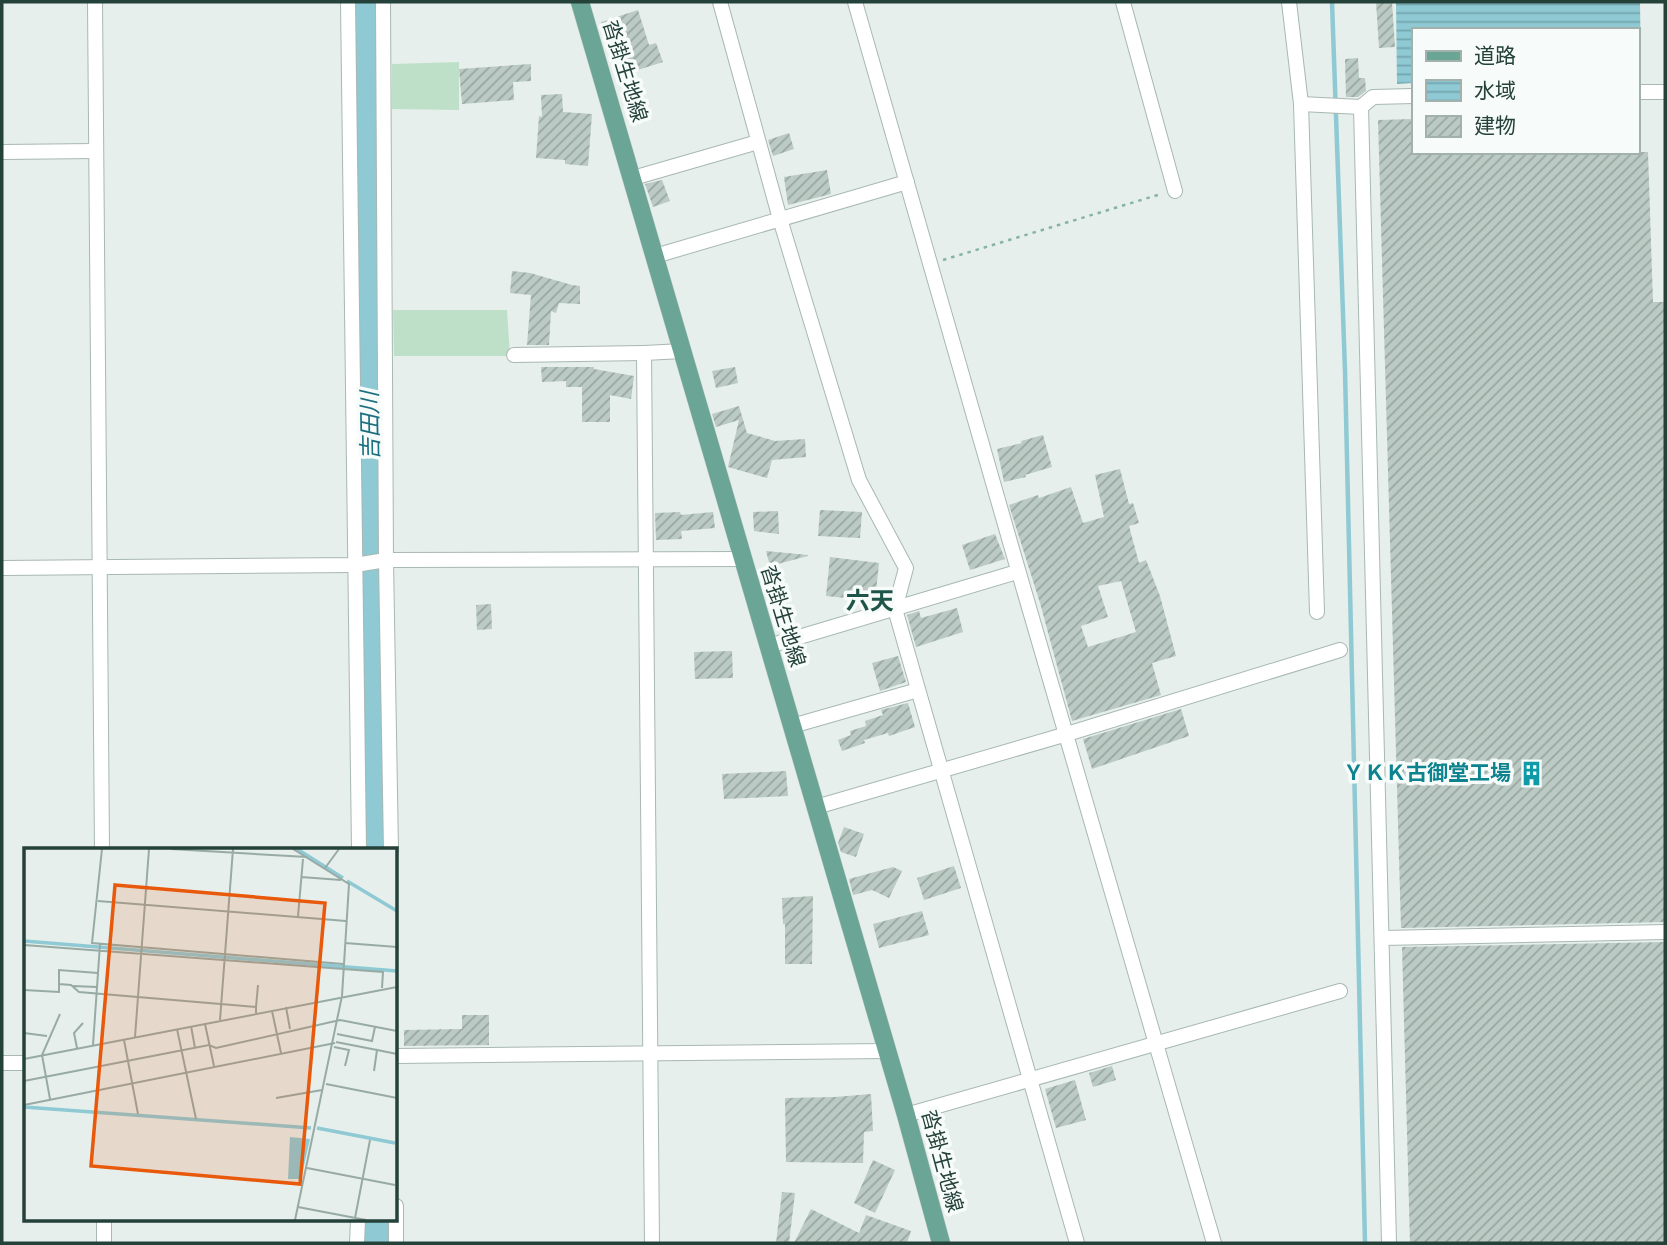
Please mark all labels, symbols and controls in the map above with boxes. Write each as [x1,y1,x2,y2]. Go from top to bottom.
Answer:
street label: 沓掛生地線 [598,17,653,125]
legend [1412,28,1639,154]
text: 道路 [1474,43,1516,68]
text: 水域 [1474,78,1516,103]
text: 建物 [1474,113,1516,138]
water label: 吉田川 [355,388,385,461]
street label: 沓掛生地線 [756,562,811,670]
district label: 六天 [846,586,894,615]
building icon: ＹＫＫ古御堂工場 [1517,759,1545,787]
place label: ＹＫＫ古御堂工場 [1343,760,1511,785]
inset map [24,848,397,1220]
street label: 沓掛生地線 [917,1107,968,1215]

